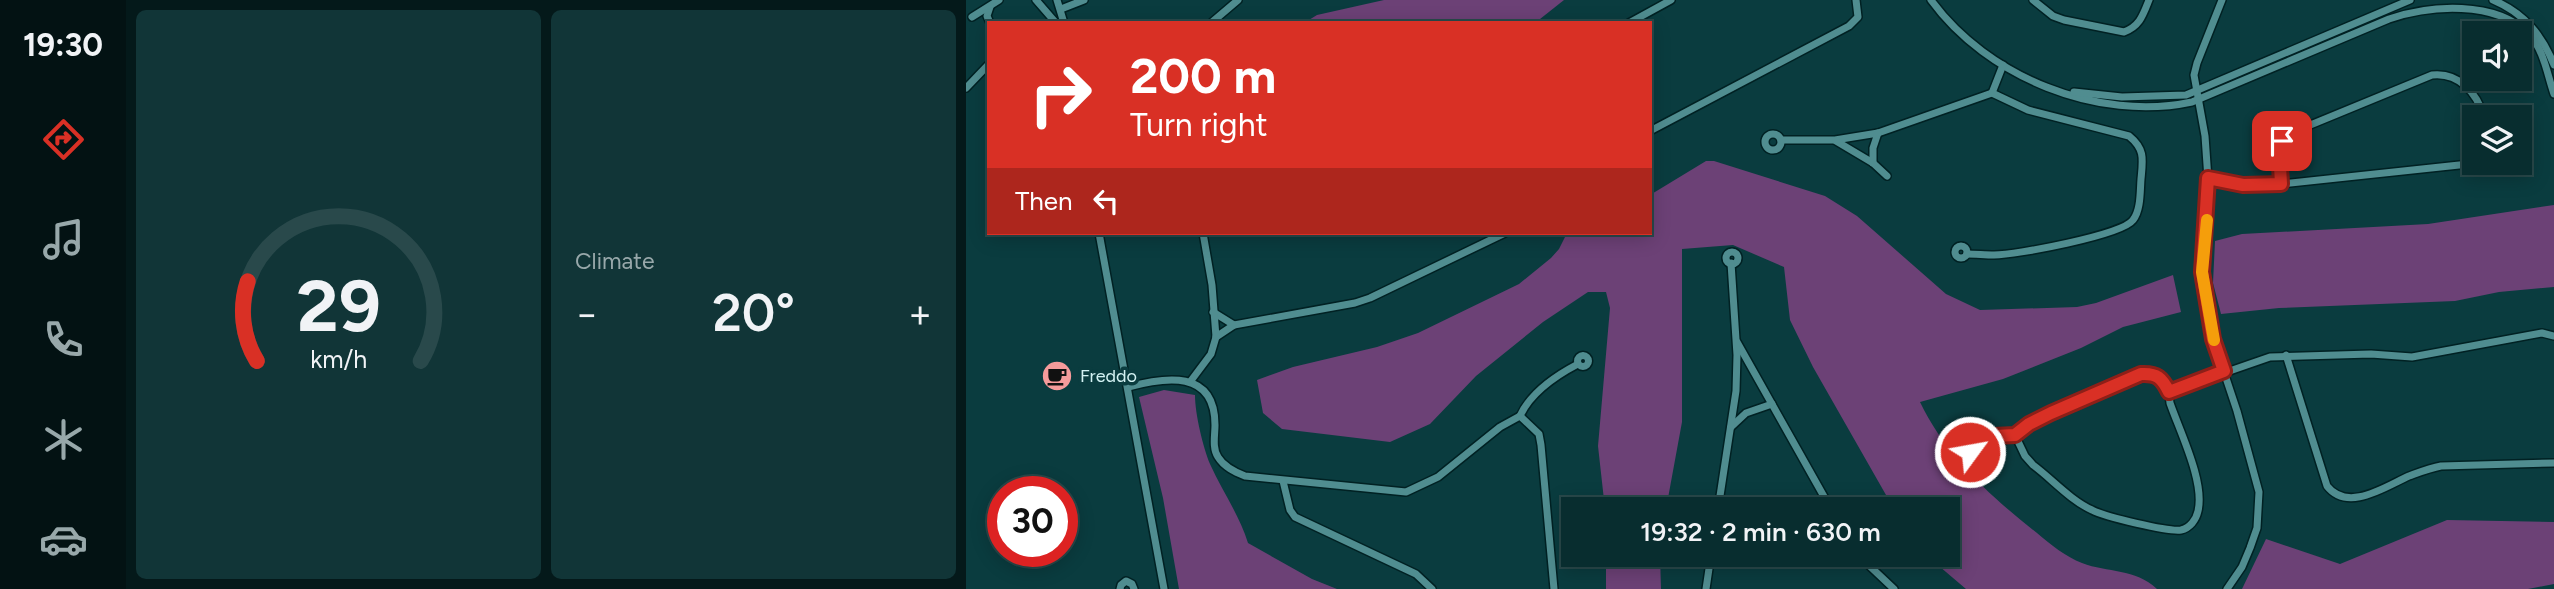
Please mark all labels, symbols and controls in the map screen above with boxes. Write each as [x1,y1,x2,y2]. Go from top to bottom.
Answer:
map controls [2462,21,2532,175]
button: sound [2462,21,2532,91]
text: 19:30 [23,26,103,64]
text: 200 m [1130,46,1276,105]
icon: right [1015,49,1106,140]
button: layers [2462,105,2532,175]
text: Turn right [1130,106,1268,144]
pin [2252,111,2312,171]
icon: directions [39,115,88,164]
icon: arrive [2263,122,2301,160]
icon: left [1087,182,1125,220]
text: Then [1015,185,1073,217]
icon: music [39,215,88,264]
text: Climate [575,247,654,275]
text: 29 [296,262,381,349]
text: 20° [712,282,795,344]
text: − [575,291,599,337]
text: + [908,291,932,337]
icon: phone [39,315,88,364]
text: km/h [310,343,367,373]
cafe icon: Freddo [1040,359,1074,393]
place label: Freddo [1080,365,1137,387]
icon: climate [39,415,88,464]
position arrow [1933,415,2007,489]
speed limit sign: 30 [987,476,1078,567]
icon: car [39,515,88,564]
text: 19:32 · 2 min · 630 m [1640,516,1881,548]

